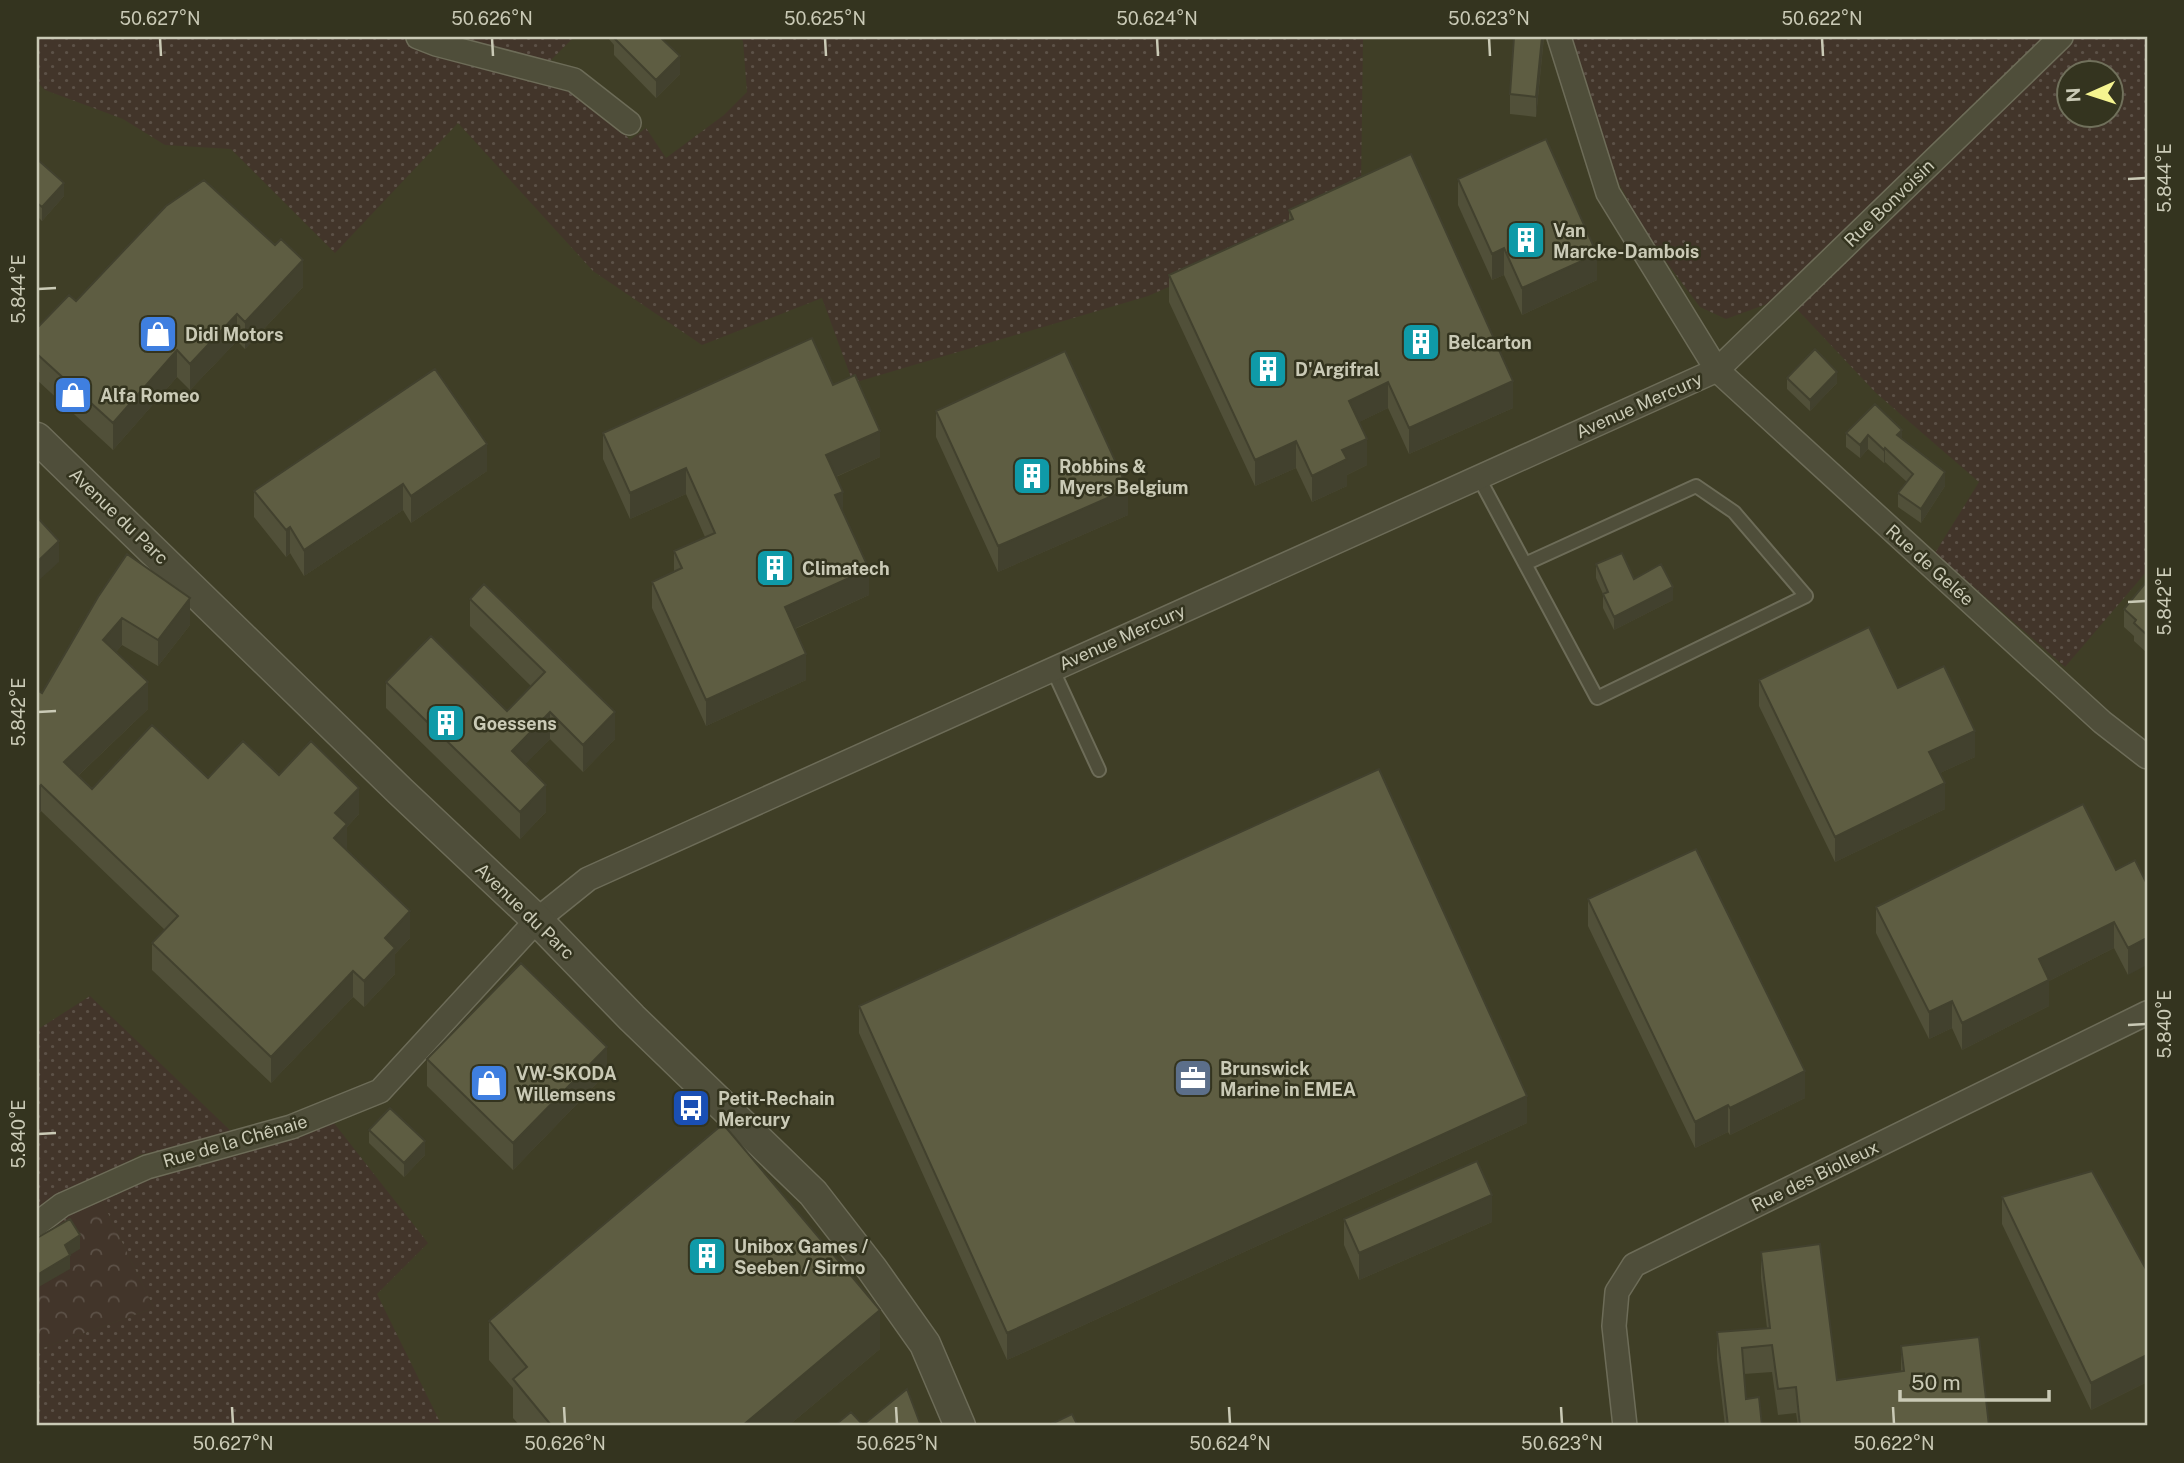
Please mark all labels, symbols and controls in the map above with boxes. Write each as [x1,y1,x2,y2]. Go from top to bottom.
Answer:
text: 50.627°N [119,8,201,29]
text: 50.626°N [451,8,533,29]
text: 50.625°N [784,8,866,29]
text: 50.624°N [1116,8,1198,29]
text: 50.623°N [1448,8,1530,29]
text: 50.622°N [1781,8,1863,29]
north arrow [2054,60,2124,130]
text: N [2062,87,2084,103]
text: 5.844°E [2154,143,2175,213]
street label: Rue Bonvoisin [1840,155,1938,251]
building icon: Van Marcke-Dambois [1505,219,1547,261]
place label: Van Marcke-Dambois [1553,220,1699,262]
text: 5.844°E [8,254,29,324]
shop icon: Didi Motors [137,313,179,355]
building icon: Belcarton [1400,321,1442,363]
place label: Didi Motors [185,324,283,345]
place label: Belcarton [1448,332,1532,353]
building icon: D'Argifral [1247,348,1289,390]
place label: D'Argifral [1295,359,1380,380]
street label: Avenue Mercury [1573,368,1706,442]
shop icon: Alfa Romeo [52,374,94,416]
place label: Alfa Romeo [100,385,200,406]
building icon: Robbins & Myers Belgium [1011,455,1053,497]
place label: Robbins & Myers Belgium [1059,456,1188,498]
street label: Avenue du Parc [65,464,173,568]
street label: Rue de Gelée [1882,520,1978,610]
building icon: Climatech [754,547,796,589]
place label: Climatech [802,558,890,579]
text: 5.842°E [2154,567,2175,635]
street label: Avenue Mercury [1056,600,1189,674]
text: 5.842°E [8,678,29,746]
building icon: Goessens [425,702,467,744]
place label: Goessens [473,713,557,734]
street label: Avenue du Parc [471,859,579,963]
text: 5.840°E [2154,989,2175,1059]
office icon: Brunswick Marine in EMEA [1172,1057,1214,1099]
place label: Brunswick Marine in EMEA [1220,1058,1356,1100]
shop icon: VW-SKODA Willemsens [468,1062,510,1104]
place label: VW-SKODA Willemsens [516,1063,617,1105]
bus stop icon: Petit-Rechain Mercury [670,1087,712,1129]
place label: Petit-Rechain Mercury [718,1088,835,1130]
text: 5.840°E [8,1099,29,1169]
street label: Rue de la Chênaie [160,1110,310,1172]
street label: Rue des Biolleux [1748,1136,1882,1216]
building icon: Unibox Games / Seeben / Sirmo [686,1235,728,1277]
place label: Unibox Games / Seeben / Sirmo [734,1236,869,1278]
scale bar [1900,1358,2049,1402]
text: 50 m [1911,1370,1961,1395]
text: 50.627°N [192,1433,274,1454]
text: 50.626°N [524,1433,606,1454]
text: 50.625°N [856,1433,938,1454]
text: 50.624°N [1189,1433,1271,1454]
text: 50.623°N [1521,1433,1603,1454]
text: 50.622°N [1853,1433,1935,1454]

